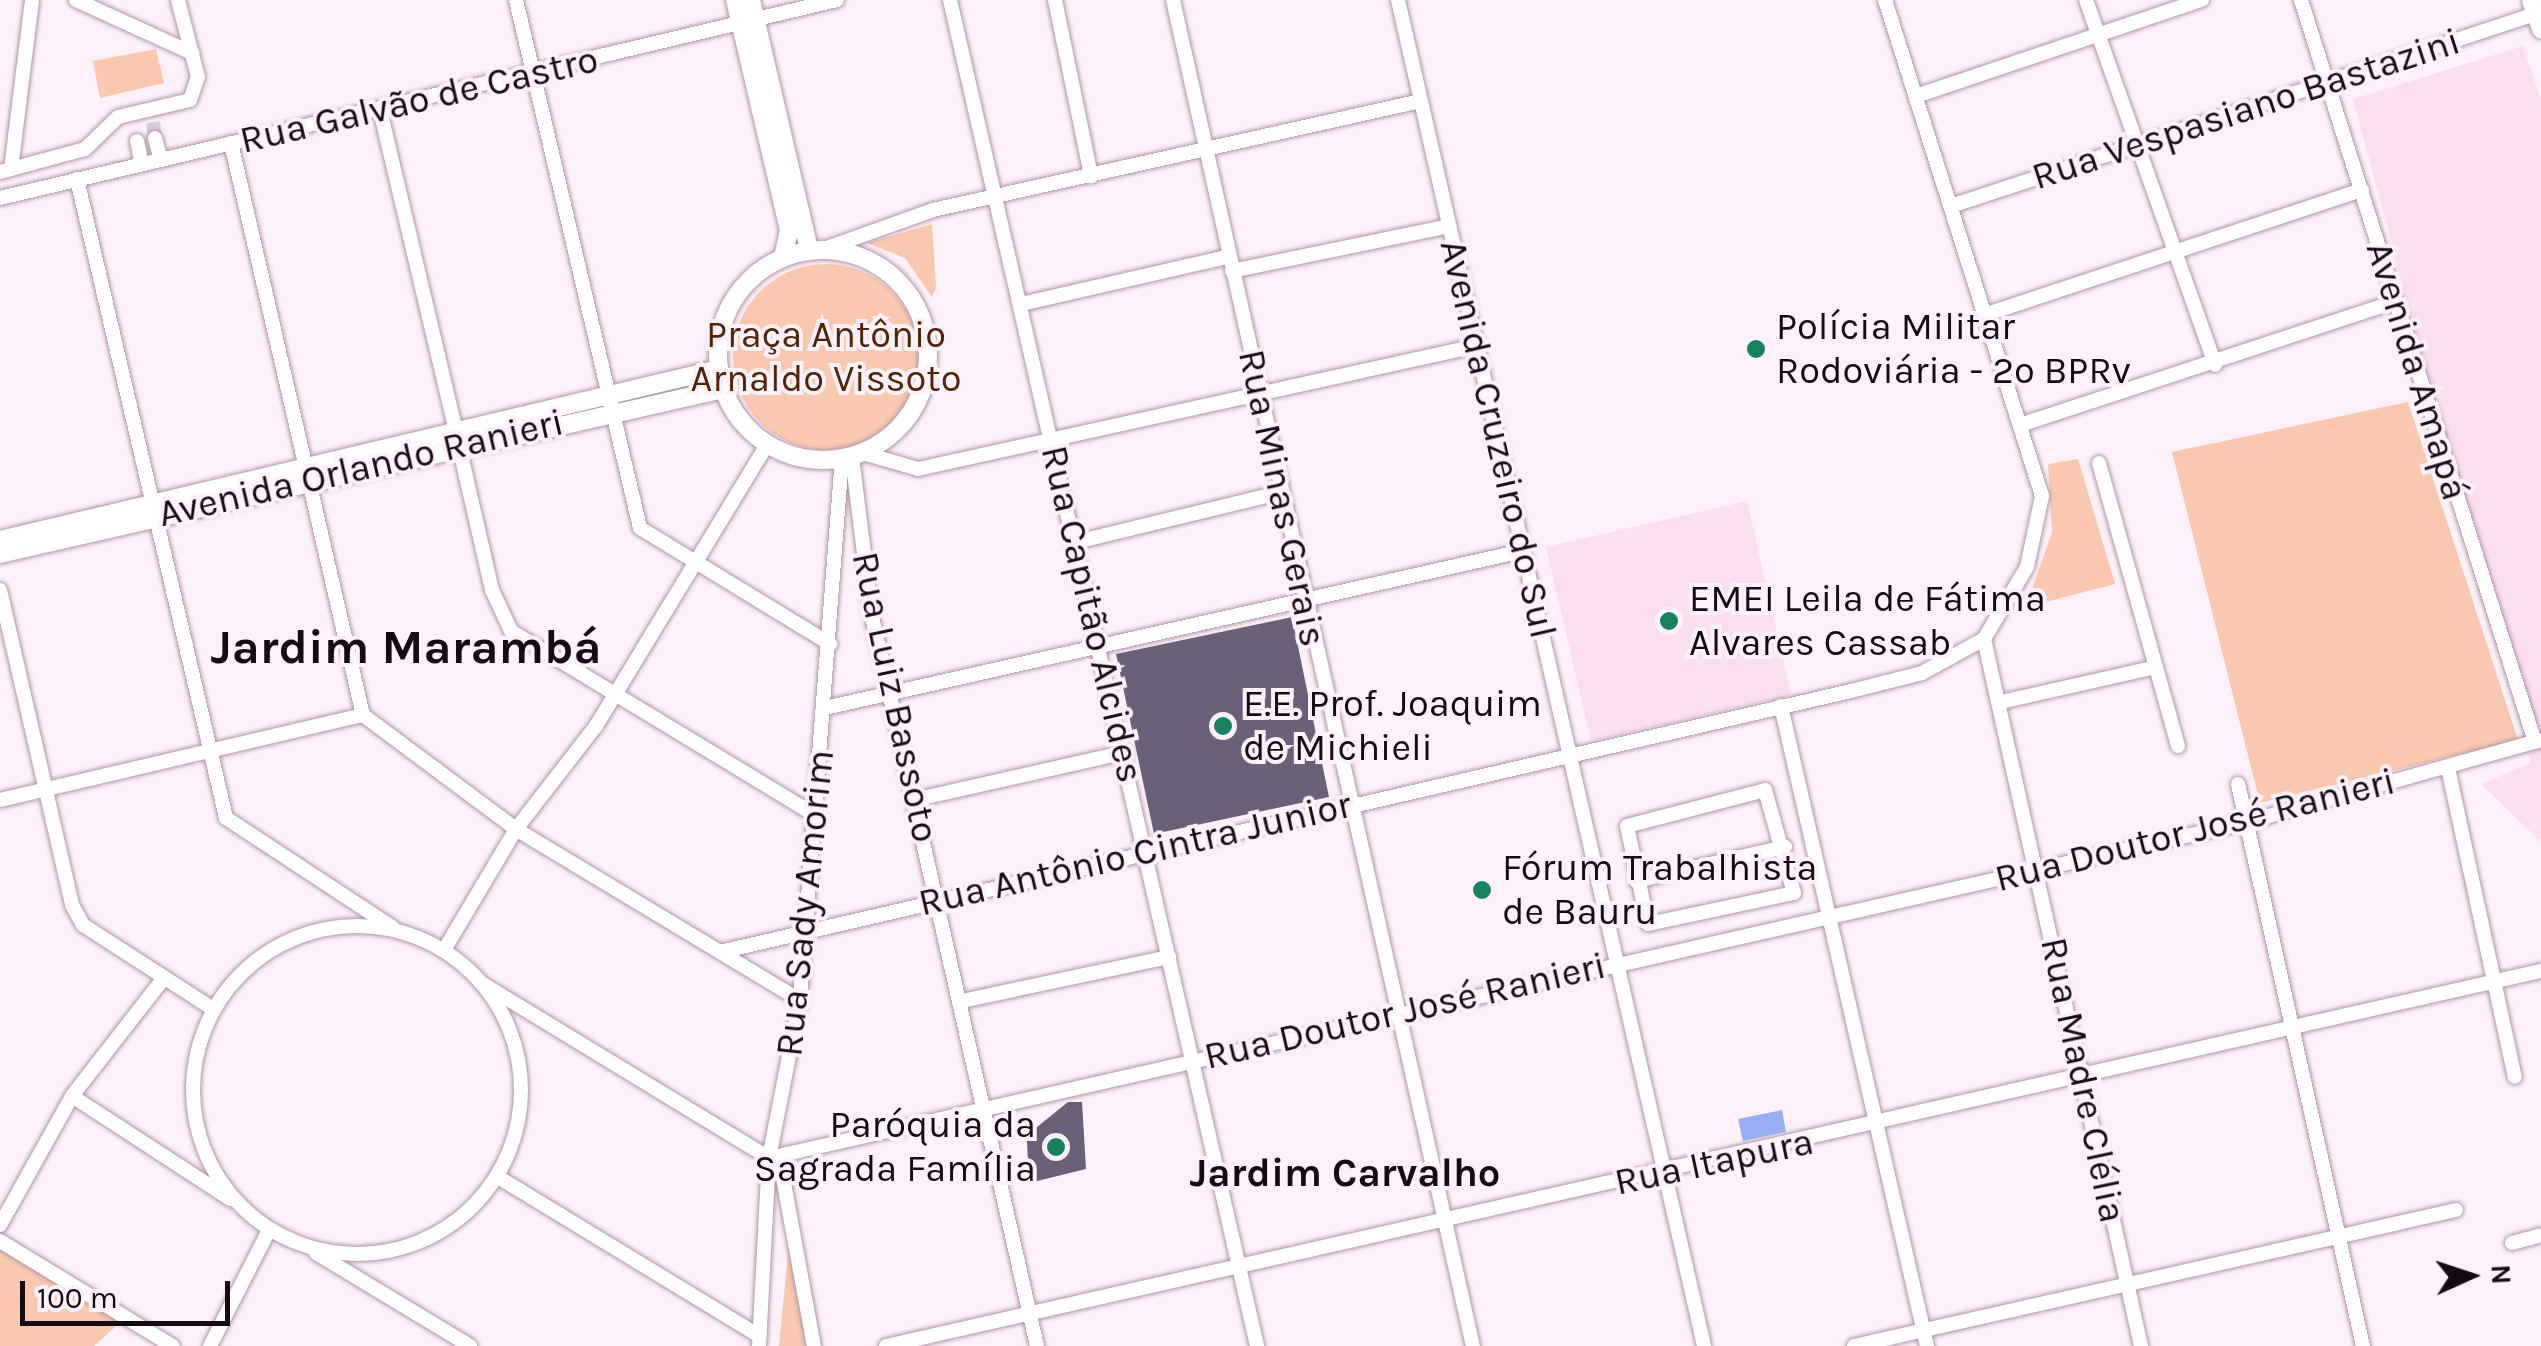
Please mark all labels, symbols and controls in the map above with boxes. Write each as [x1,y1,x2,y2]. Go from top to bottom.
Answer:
street label: Rua Vespasiano Bastazini [2026,18,2466,200]
street label: Rua Galvão de Castro [236,37,602,163]
street label: Avenida Cruzeiro do Sul [1430,235,1566,643]
street label: Avenida Amapá [2356,236,2478,506]
place label: Polícia Militar Rodoviária - 2º BPRv [1776,304,2131,394]
park label: Praça Antônio Arnaldo Vissoto [691,312,961,402]
marker: Polícia Militar Rodoviária - 2º BPRv [1745,338,1767,360]
street label: Rua Minas Gerais [1228,345,1336,651]
street label: Avenida Orlando Ranieri [154,399,568,537]
street label: Rua Capitão Alcides [1031,441,1153,787]
street label: Rua Luiz Bassoto [842,548,948,846]
place label: EMEI Leila de Fátima Alvares Cassab [1689,576,2046,666]
marker: EMEI Leila de Fátima Alvares Cassab [1658,610,1680,632]
district label: Jardim Marambá [210,619,602,677]
place label: E.E. Prof. Joaquim de Michieli [1243,681,1542,771]
marker: E.E. Prof. Joaquim de Michieli [1212,715,1234,737]
street label: Rua Sady Amorim [766,747,844,1059]
street label: Rua Doutor José Ranieri [1990,758,2400,902]
street label: Rua Antônio Cintra Junior [914,782,1356,926]
place label: Fórum Trabalhista de Bauru [1502,845,1817,934]
marker: Fórum Trabalhista de Bauru [1471,879,1493,901]
street label: Rua Madre Clélia [2031,933,2135,1227]
street label: Rua Doutor José Ranieri [1200,943,1610,1079]
place label: Paróquia da Sagrada Família [754,1102,1036,1192]
street label: Rua Itapura [1610,1119,1818,1205]
marker: Paróquia da Sagrada Família [1045,1136,1067,1158]
district label: Jardim Carvalho [1190,1149,1500,1197]
north arrow [2421,1226,2521,1326]
scale bar [25,1261,235,1323]
text: N [2484,1264,2518,1285]
text: 100 m [37,1280,118,1316]

